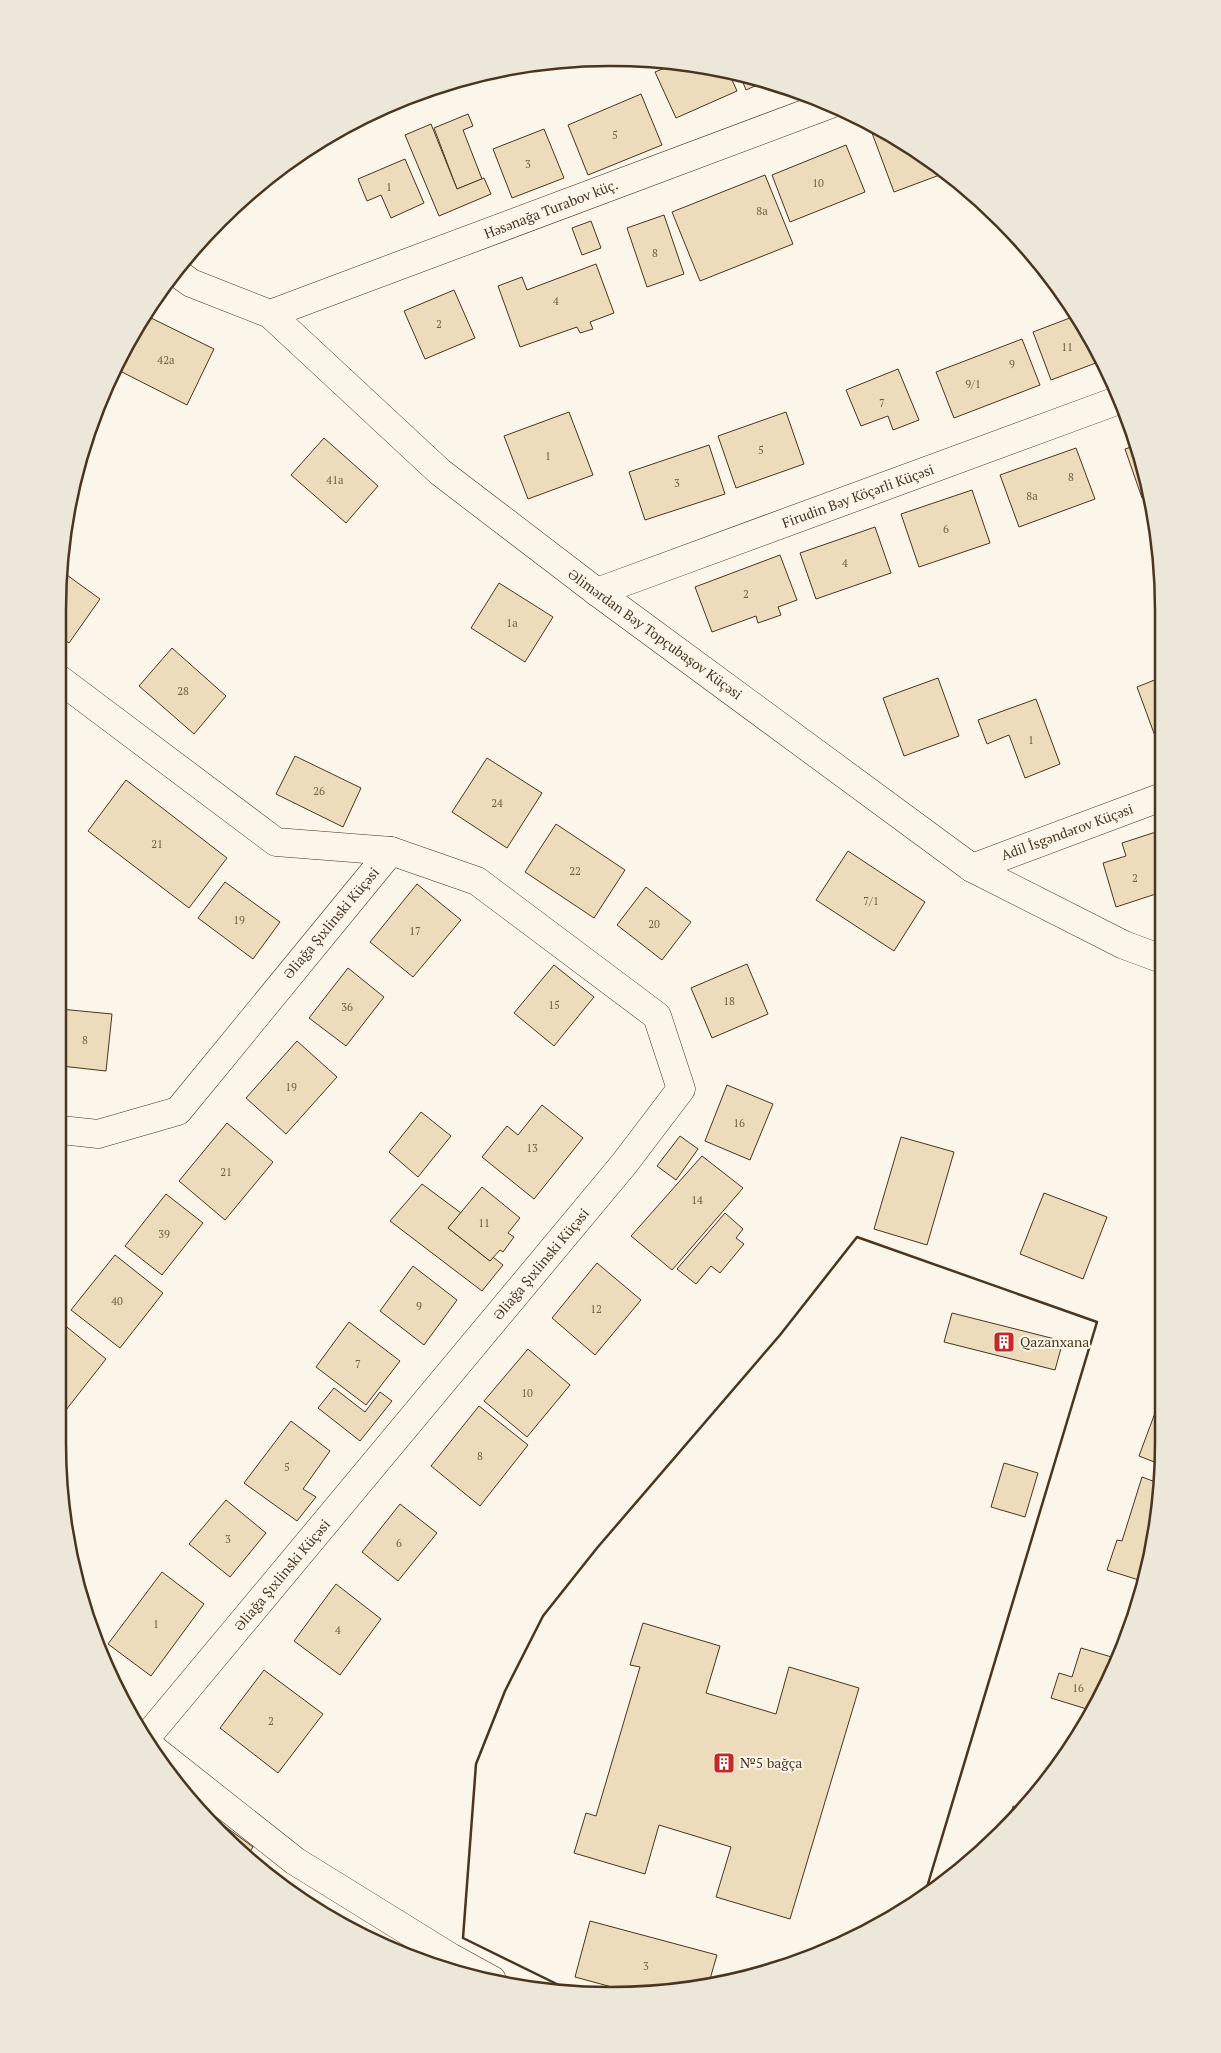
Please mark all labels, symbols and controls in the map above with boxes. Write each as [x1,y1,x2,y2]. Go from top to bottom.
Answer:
house number: 5 [612,128,618,142]
house number: 3 [525,157,531,171]
street label: Həsənağa Turabov küç. [481,174,620,243]
house number: 10 [812,176,824,190]
house number: 1 [386,180,392,194]
house number: 8a [756,204,768,218]
house number: 8 [652,246,658,260]
house number: 4 [553,294,559,308]
house number: 2 [436,317,442,331]
house number: 11 [1061,340,1073,354]
house number: 42a [157,353,175,367]
house number: 9 [1009,357,1015,371]
house number: 9/1 [965,377,981,391]
house number: 7 [879,396,885,410]
house number: 5 [758,443,764,457]
house number: 1 [545,449,551,463]
street label: Firudin Bəy Köçərli Küçəsi [779,459,936,532]
house number: 8 [1068,470,1074,484]
house number: 41a [326,473,344,487]
house number: 3 [674,476,680,490]
house number: 8a [1026,489,1038,503]
house number: 6 [943,522,949,536]
house number: 4 [842,556,848,570]
street label: Əlimərdan Bəy Topçubaşov Küçəsi [564,564,746,703]
house number: 2 [743,587,749,601]
house number: 1a [506,616,518,630]
house number: 28 [177,684,189,698]
house number: 1 [1028,733,1034,747]
house number: 26 [313,784,325,798]
house number: 24 [491,796,503,810]
street label: Adil İsgəndərov Küçəsi [998,799,1136,864]
house number: 21 [151,837,163,851]
street label: Əliağa Şıxlinski Küçəsi [278,863,383,982]
house number: 22 [569,864,581,878]
house number: 2 [1132,871,1138,885]
house number: 7/1 [863,894,879,908]
house number: 19 [233,913,245,927]
house number: 20 [648,917,660,931]
house number: 17 [409,924,421,938]
house number: 18 [723,994,735,1008]
house number: 15 [548,998,560,1012]
house number: 36 [341,1000,353,1014]
house number: 8 [82,1033,88,1047]
house number: 19 [285,1080,297,1094]
house number: 16 [733,1116,745,1130]
house number: 13 [526,1141,538,1155]
house number: 21 [220,1165,232,1179]
house number: 14 [691,1193,703,1207]
street label: Əliağa Şıxlinski Küçəsi [488,1204,593,1323]
house number: 11 [478,1216,490,1230]
house number: 39 [158,1227,170,1241]
house number: 40 [111,1294,123,1308]
house number: 9 [416,1299,422,1313]
house number: 12 [590,1302,602,1316]
building icon: Qazanxana [992,1330,1016,1354]
place label: Qazanxana [1020,1332,1089,1351]
house number: 7 [355,1357,361,1371]
house number: 10 [521,1386,533,1400]
house number: 8 [477,1449,483,1463]
house number: 5 [284,1460,290,1474]
street label: Əliağa Şıxlinski Küçəsi [229,1515,334,1634]
house number: 3 [225,1532,231,1546]
house number: 6 [396,1536,402,1550]
house number: 1 [153,1617,159,1631]
house number: 4 [335,1623,341,1637]
house number: 16 [1072,1681,1084,1695]
house number: 2 [268,1714,274,1728]
building icon: №5 bağça [712,1751,736,1775]
place label: №5 bağça [740,1753,802,1772]
house number: 3 [643,1959,649,1973]

